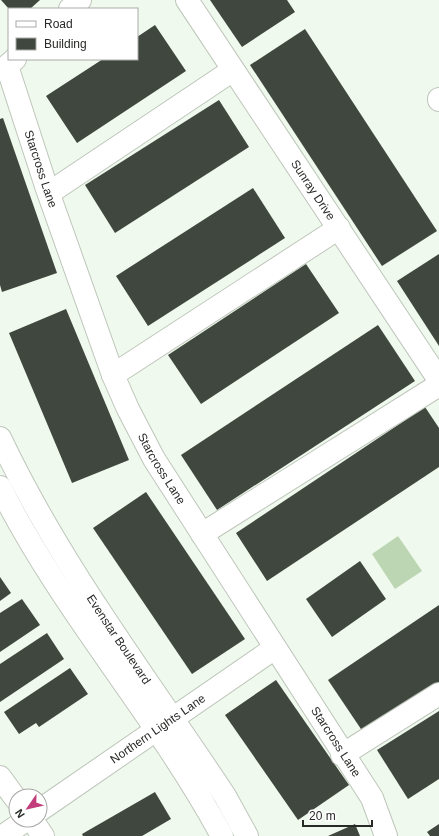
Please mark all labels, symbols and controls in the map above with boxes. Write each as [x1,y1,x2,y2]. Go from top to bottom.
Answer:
legend [8,8,138,60]
text: Road [44,17,73,31]
text: Building [44,37,87,51]
street label: Starcross Lane [21,128,60,210]
street label: Sunray Drive [288,157,338,223]
street label: Starcross Lane [135,431,188,507]
street label: Evenstar Boulevard [84,592,154,687]
street label: Northern Lights Lane [108,691,208,766]
street label: Starcross Lane [308,704,364,780]
north arrow [8,788,48,828]
scale bar [303,802,372,828]
text: N [12,807,27,820]
text: 20 m [309,809,336,823]

